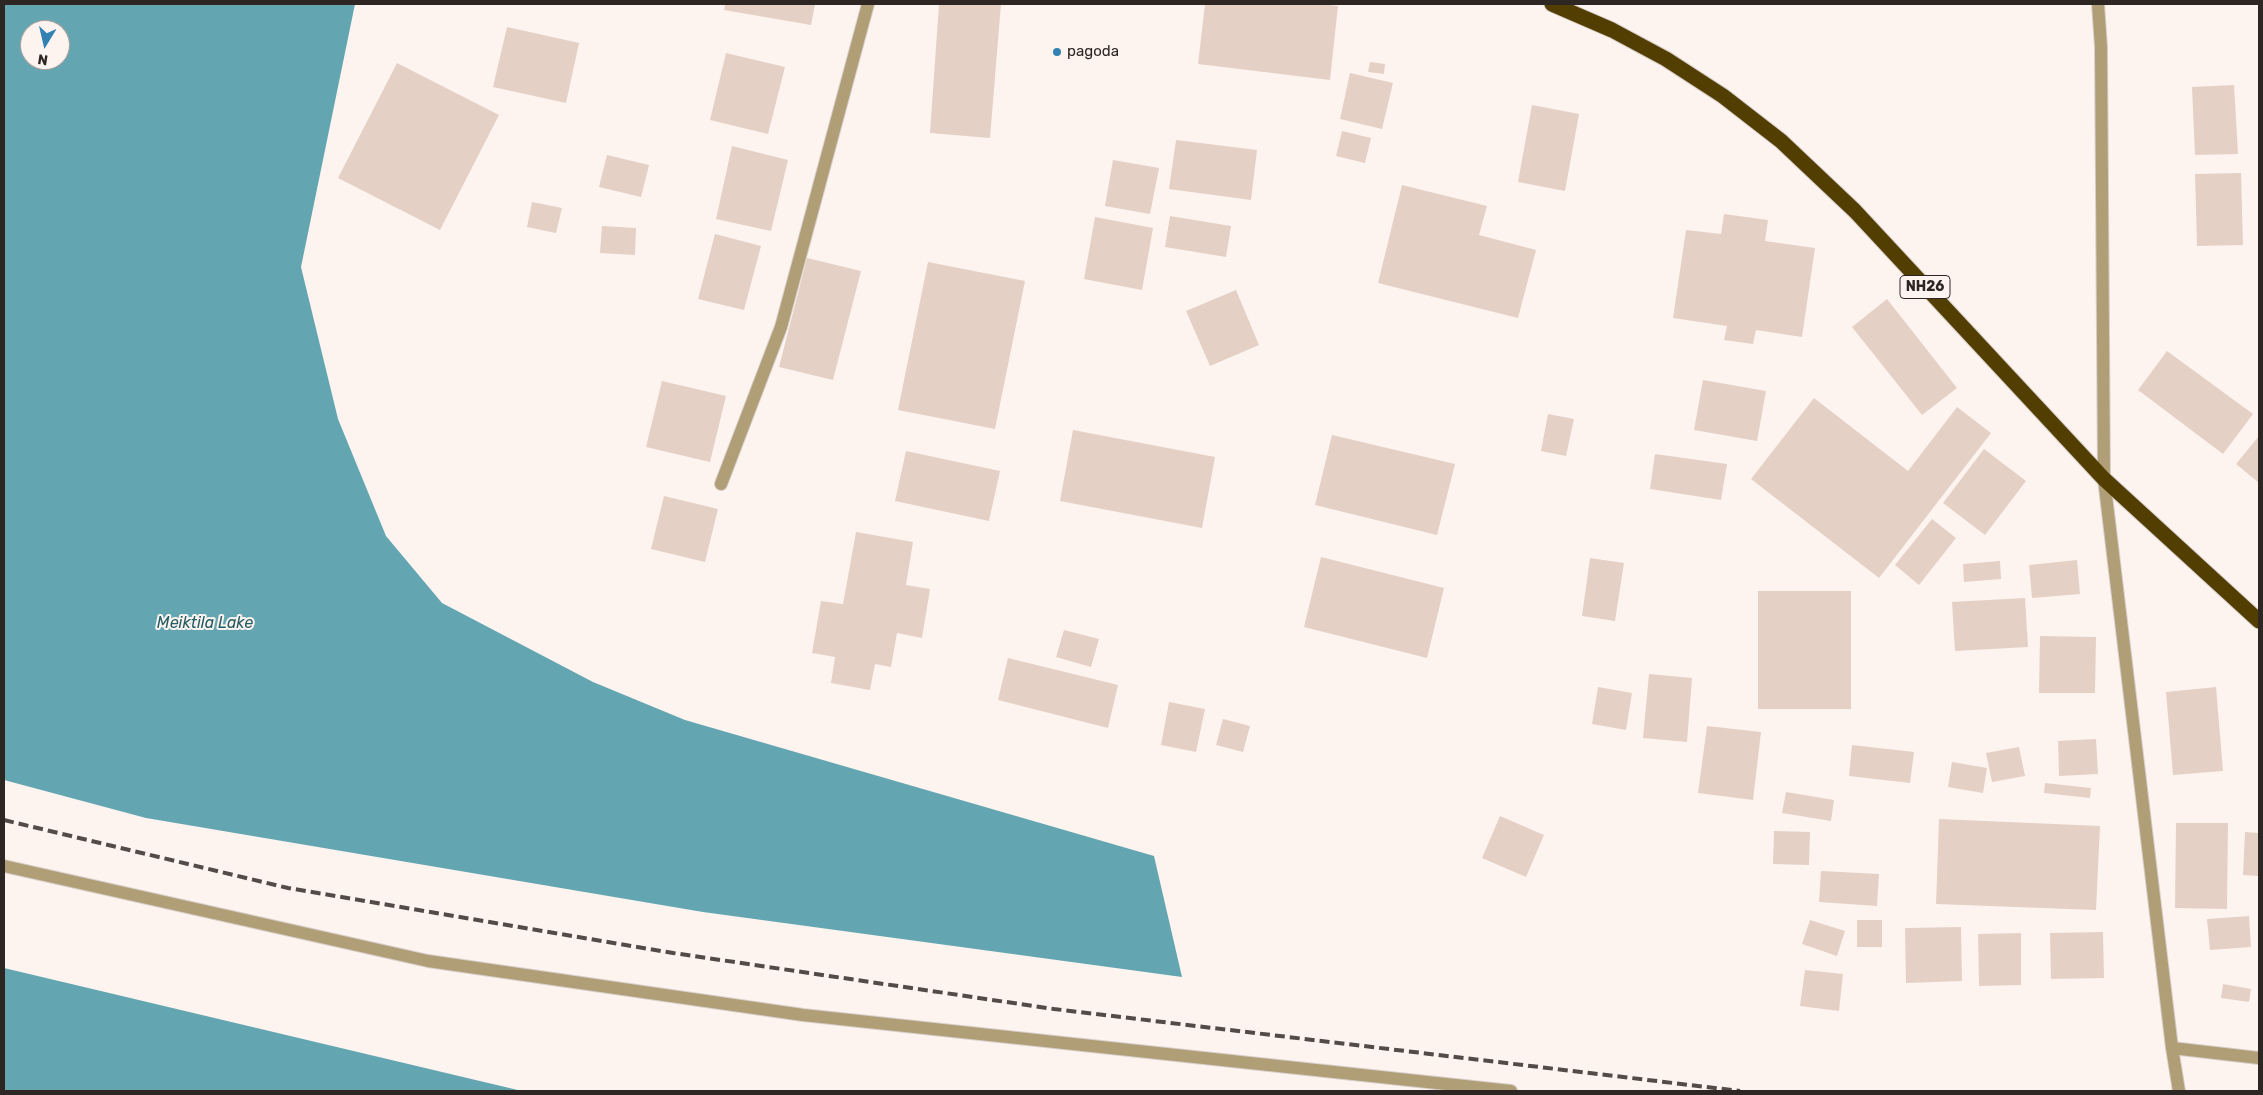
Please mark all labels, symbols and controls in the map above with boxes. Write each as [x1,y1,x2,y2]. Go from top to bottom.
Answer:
north arrow [20,20,70,70]
place label: pagoda [1067,43,1119,61]
marker: pagoda [1051,46,1063,58]
text: N [36,50,49,69]
road number: NH26 [1900,276,1950,298]
water label: Meiktila Lake [157,613,253,633]

